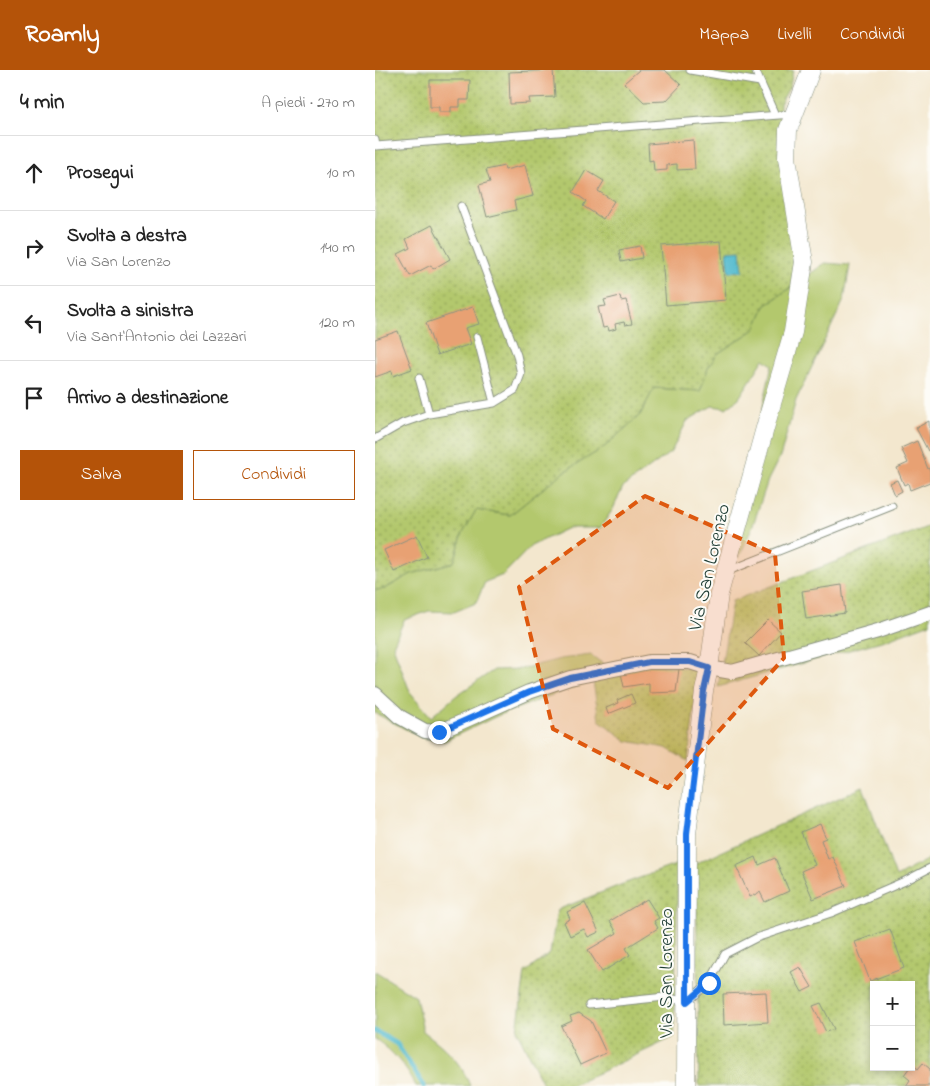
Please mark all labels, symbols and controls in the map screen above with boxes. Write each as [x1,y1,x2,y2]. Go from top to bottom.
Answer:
text: Roamly [25,18,100,53]
text: Mappa [699,22,749,48]
text: Livelli [777,22,812,48]
text: Condividi [840,22,905,48]
text: 4 min [20,88,64,118]
text: A piedi · 270 m [261,91,355,115]
icon: ahead [20,159,48,187]
text: Prosegui [67,160,134,187]
text: 10 m [327,161,355,185]
text: Svolta a destra [67,223,187,250]
icon: right [20,234,48,262]
text: 140 m [320,236,355,260]
text: Via San Lorenzo [67,250,171,274]
text: Svolta a sinistra [67,298,194,325]
icon: left [20,309,48,337]
text: 120 m [319,311,355,335]
text: Via Sant'Antonio dei Lazzari [67,325,247,349]
icon: arrive [20,384,48,412]
text: Arrivo a destinazione [67,385,228,412]
button: Salva [20,450,183,500]
button: Condividi [193,450,355,500]
street label: Via San Lorenzo [681,501,739,635]
route end [428,721,451,744]
street label: Via San Lorenzo [653,908,682,1039]
route start [698,972,721,995]
map controls [870,981,915,1071]
button: + [870,981,915,1026]
button: − [870,1026,915,1071]

